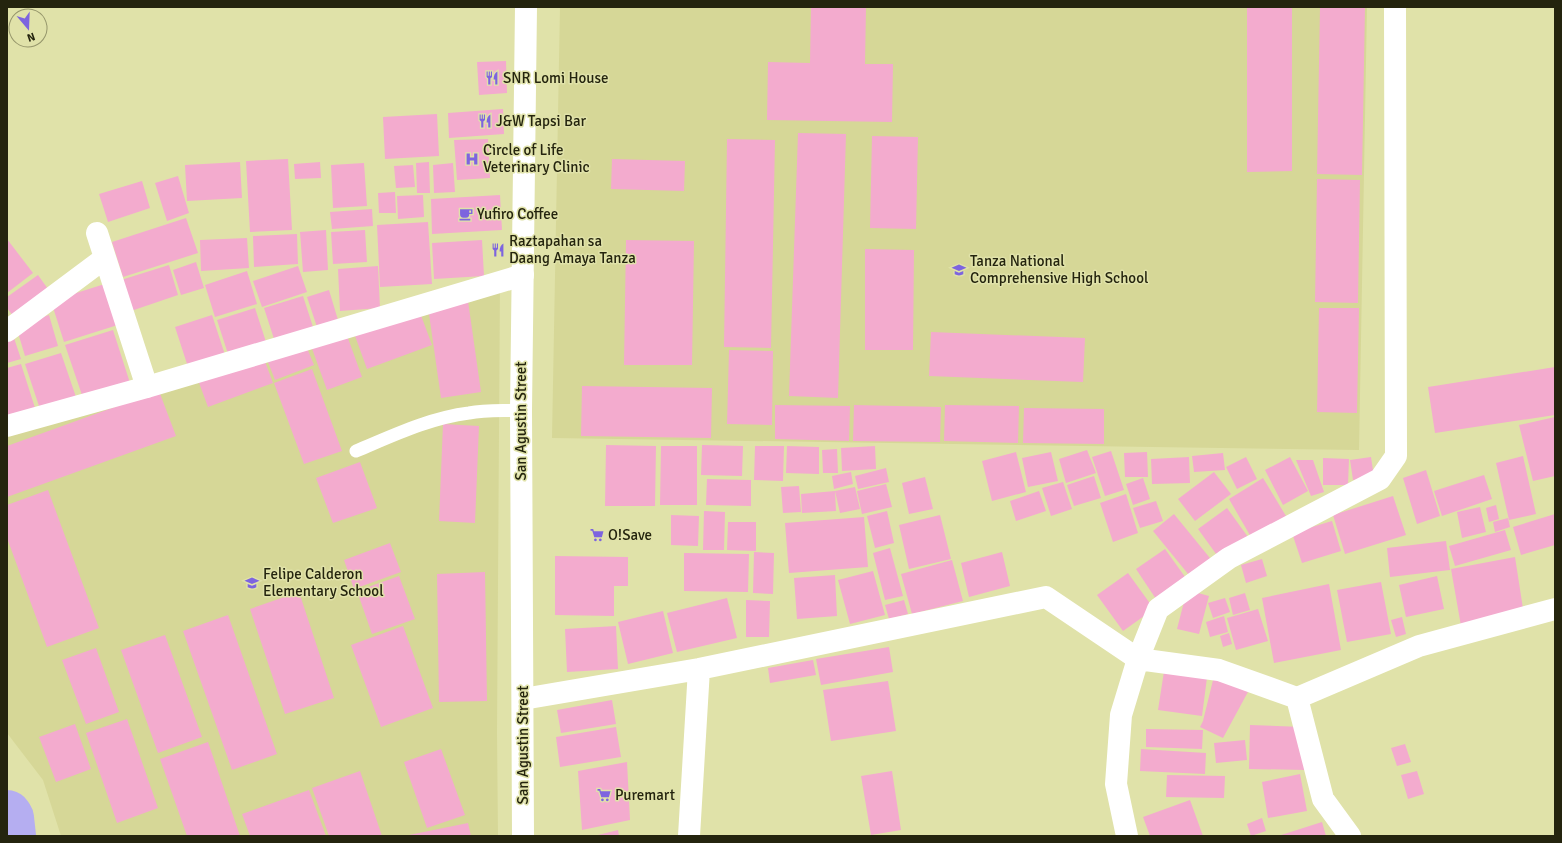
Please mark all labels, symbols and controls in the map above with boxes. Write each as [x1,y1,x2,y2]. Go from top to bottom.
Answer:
north arrow [8,8,48,48]
text: N [25,30,37,44]
place label: SNR Lomi House [503,69,609,87]
restaurant icon: SNR Lomi House [484,70,500,86]
place label: J&W Tapsi Bar [496,112,587,130]
restaurant icon: J&W Tapsi Bar [477,113,493,129]
place label: Circle of Life Veterinary Clinic [483,141,590,176]
hospital icon: Circle of Life Veterinary Clinic [464,151,480,167]
place label: Yufiro Coffee [477,205,558,223]
cafe icon: Yufiro Coffee [458,206,474,222]
place label: Raztapahan sa Daang Amaya Tanza [509,232,636,267]
restaurant icon: Raztapahan sa Daang Amaya Tanza [490,242,506,258]
place label: Tanza National Comprehensive High School [970,252,1148,287]
school or university icon: Tanza National Comprehensive High School [951,262,967,278]
street label: San Agustin Street [512,361,530,481]
place label: O!Save [608,526,652,544]
supermarket icon: O!Save [589,527,605,543]
place label: Felipe Calderon Elementary School [263,565,384,600]
school or university icon: Felipe Calderon Elementary School [244,575,260,591]
street label: San Agustin Street [514,685,532,805]
place label: Puremart [615,786,675,804]
supermarket icon: Puremart [596,787,612,803]

